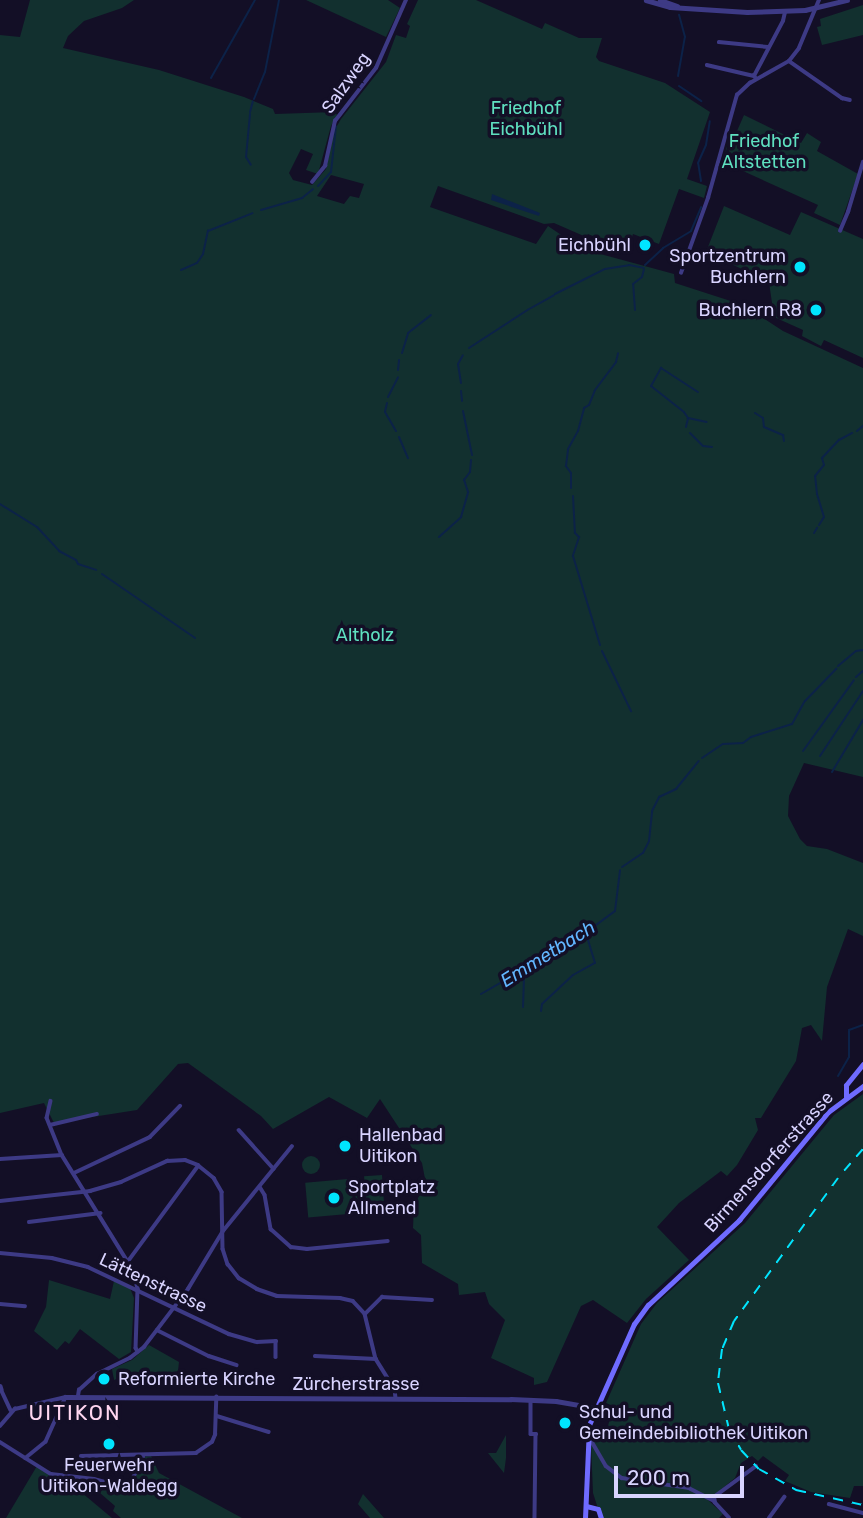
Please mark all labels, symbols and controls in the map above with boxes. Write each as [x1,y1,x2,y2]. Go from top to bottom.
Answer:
street label: Salzweg [317,48,375,118]
park label: Friedhof Eichbühl [489,98,563,140]
park label: Friedhof Altstetten [722,131,806,174]
place label: Eichbühl [558,234,631,256]
marker: Eichbühl [637,237,653,253]
place label: Sportzentrum Buchlern [669,246,786,288]
marker: Sportzentrum Buchlern [792,259,808,275]
place label: Buchlern R8 [698,299,802,321]
marker: Buchlern R8 [808,302,824,318]
park label: Altholz [336,624,394,646]
water label: Emmetbach [496,916,600,992]
street label: Birmensdorferstrasse [700,1087,838,1237]
place label: Hallenbad Uitikon [359,1125,443,1168]
marker: Hallenbad Uitikon [337,1138,353,1154]
place label: Sportplatz Allmend [348,1177,435,1220]
marker: Sportplatz Allmend [326,1190,342,1206]
street label: Lättenstrasse [96,1249,210,1317]
place label: Reformierte Kirche [118,1368,275,1390]
marker: Reformierte Kirche [96,1371,112,1387]
street label: Zürcherstrasse [292,1373,420,1395]
district label: UITIKON [29,1400,121,1426]
place label: Schul- und Gemeindebibliothek Uitikon [579,1402,808,1444]
marker: Schul- und Gemeindebibliothek Uitikon [557,1415,573,1431]
marker: Feuerwehr Uitikon-Waldegg [101,1436,117,1452]
scale bar [618,1452,748,1496]
place label: Feuerwehr Uitikon-Waldegg [40,1455,178,1498]
text: 200 m [627,1465,690,1490]

